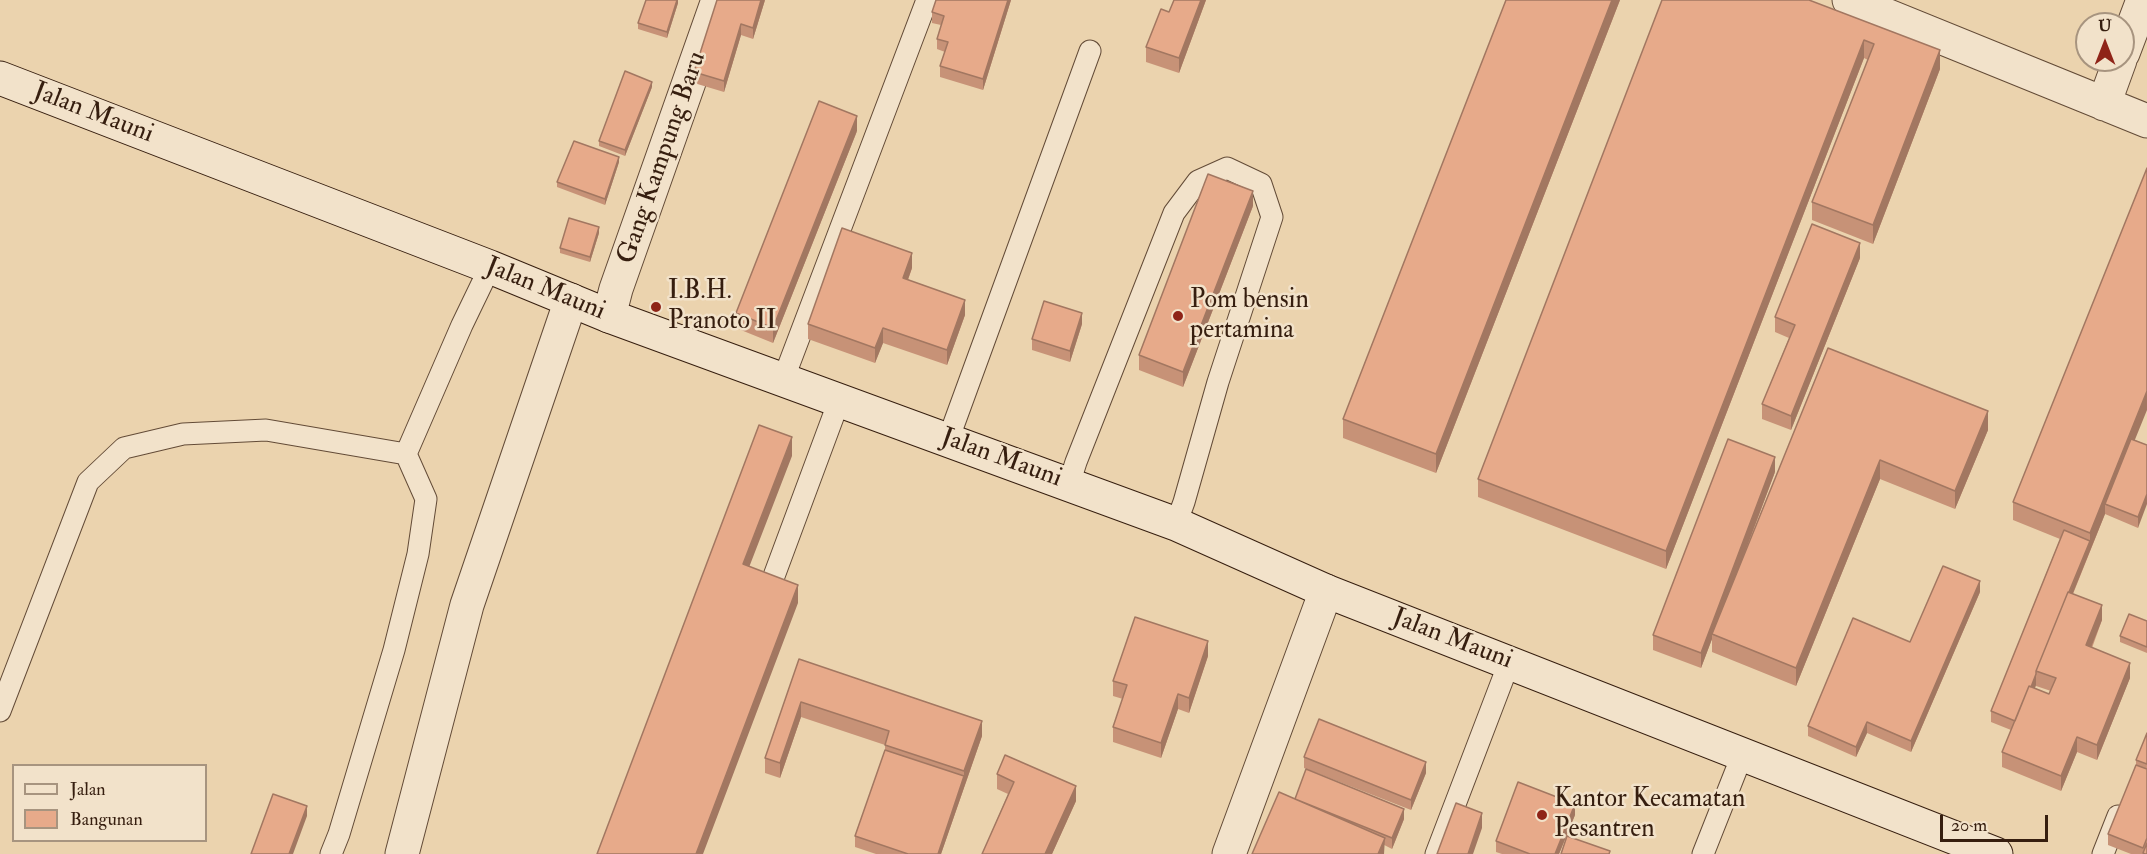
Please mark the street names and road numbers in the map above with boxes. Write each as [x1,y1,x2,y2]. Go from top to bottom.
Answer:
street label: Gang Kampung Baru [612,48,714,268]
street label: Jalan Mauni [28,77,158,151]
street label: Jalan Mauni [481,252,609,328]
street label: Jalan Mauni [936,423,1066,495]
street label: Jalan Mauni [1387,603,1517,677]

